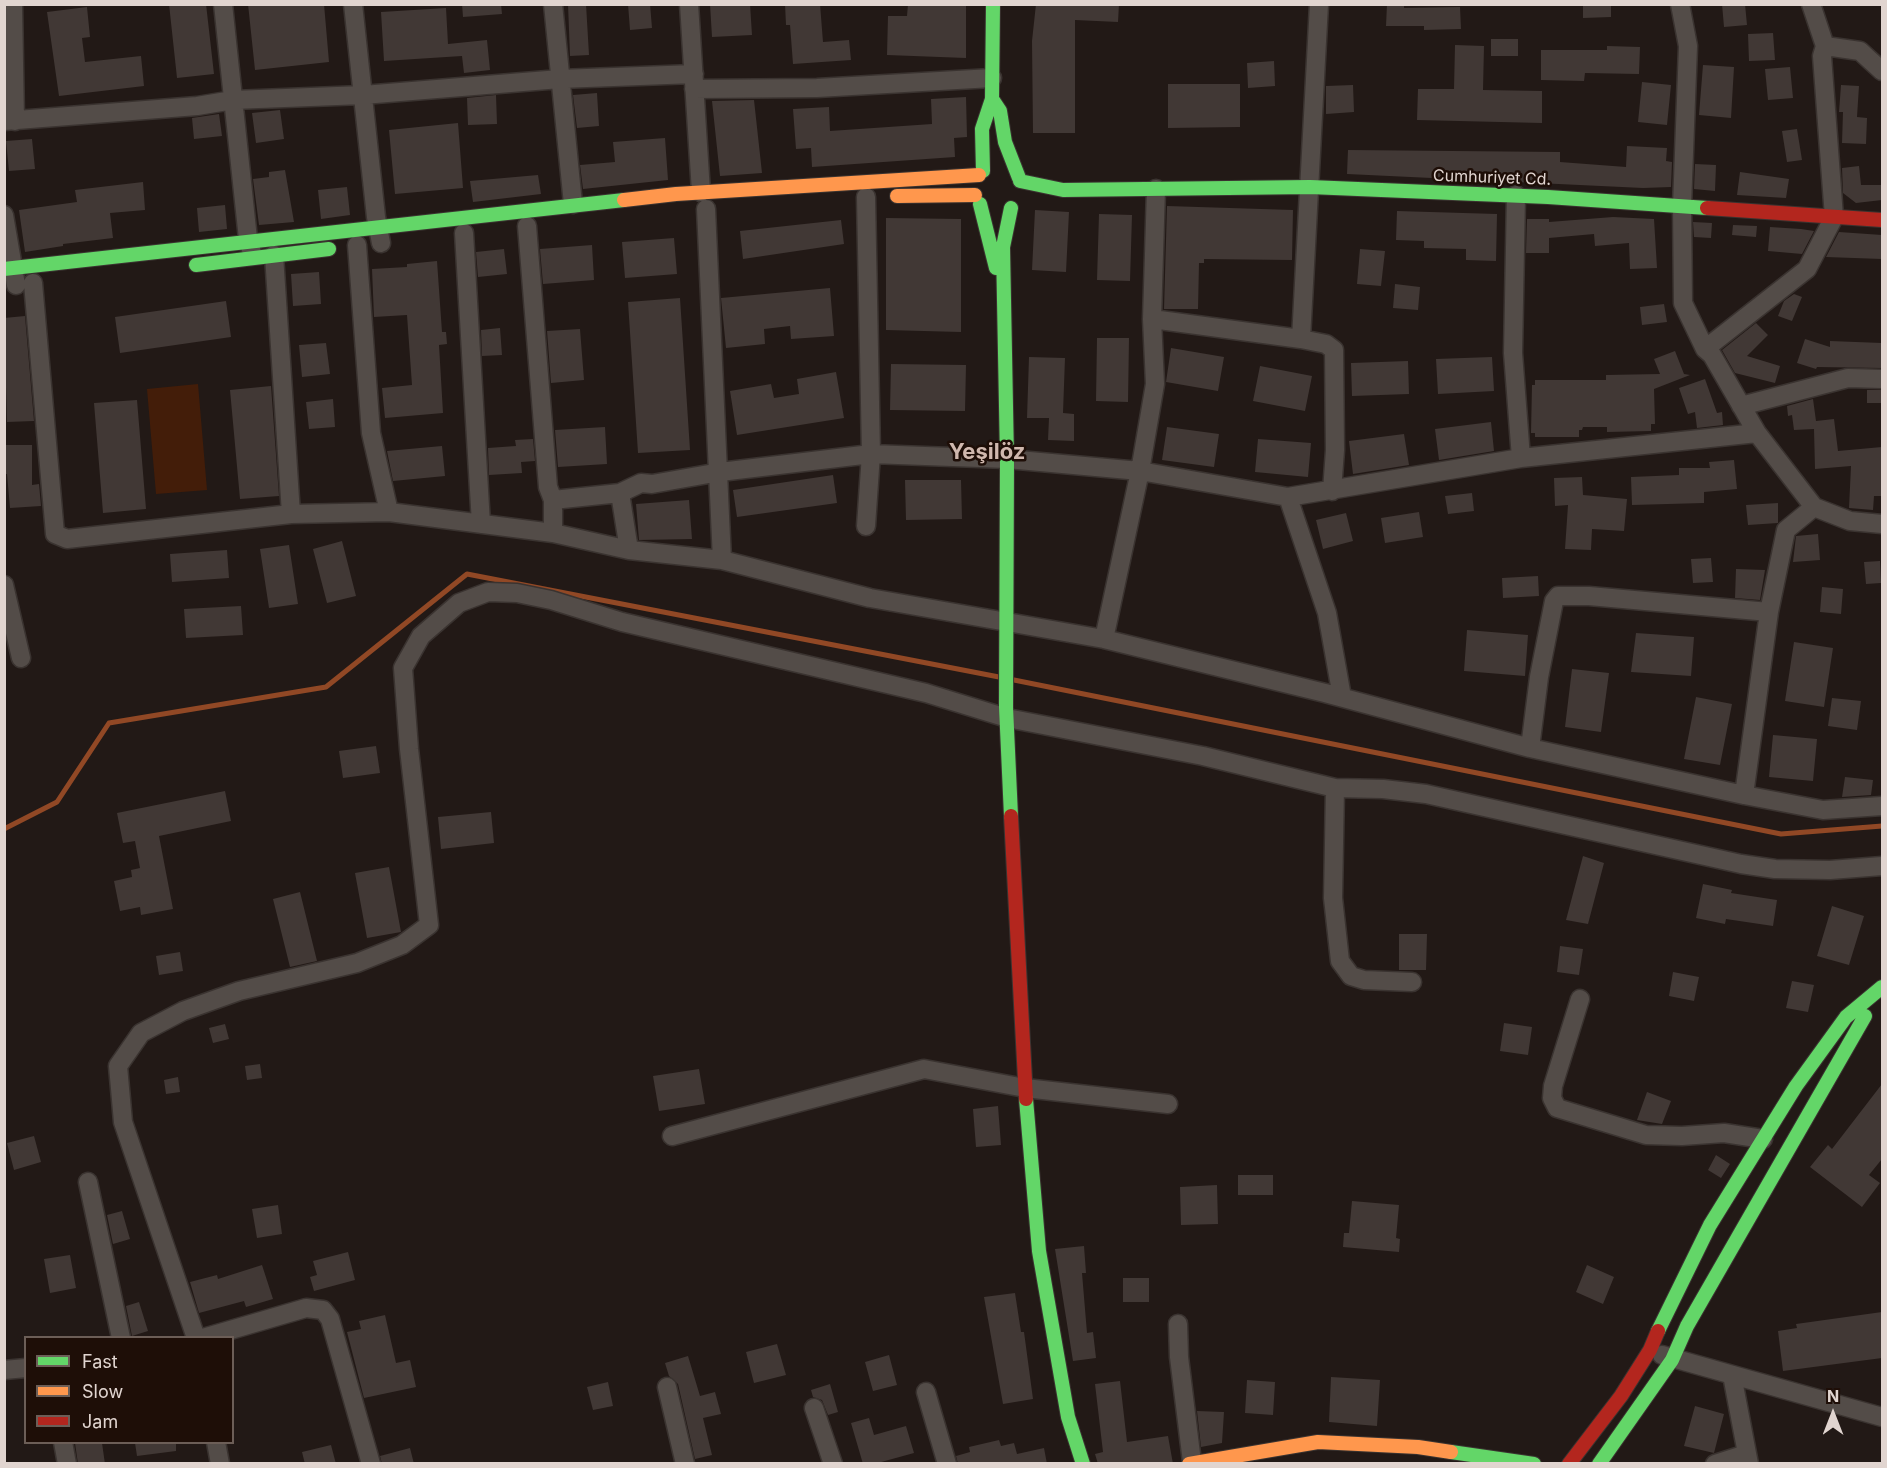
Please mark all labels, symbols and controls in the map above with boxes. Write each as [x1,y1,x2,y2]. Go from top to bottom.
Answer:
street label: Cumhuriyet Cd. [1433,166,1551,190]
district label: Yeşilöz [949,439,1025,465]
legend [24,1336,234,1444]
text: Fast [82,1351,118,1372]
text: Slow [82,1381,123,1402]
north arrow [1803,1384,1863,1444]
text: N [1827,1386,1839,1406]
text: Jam [82,1411,118,1432]

